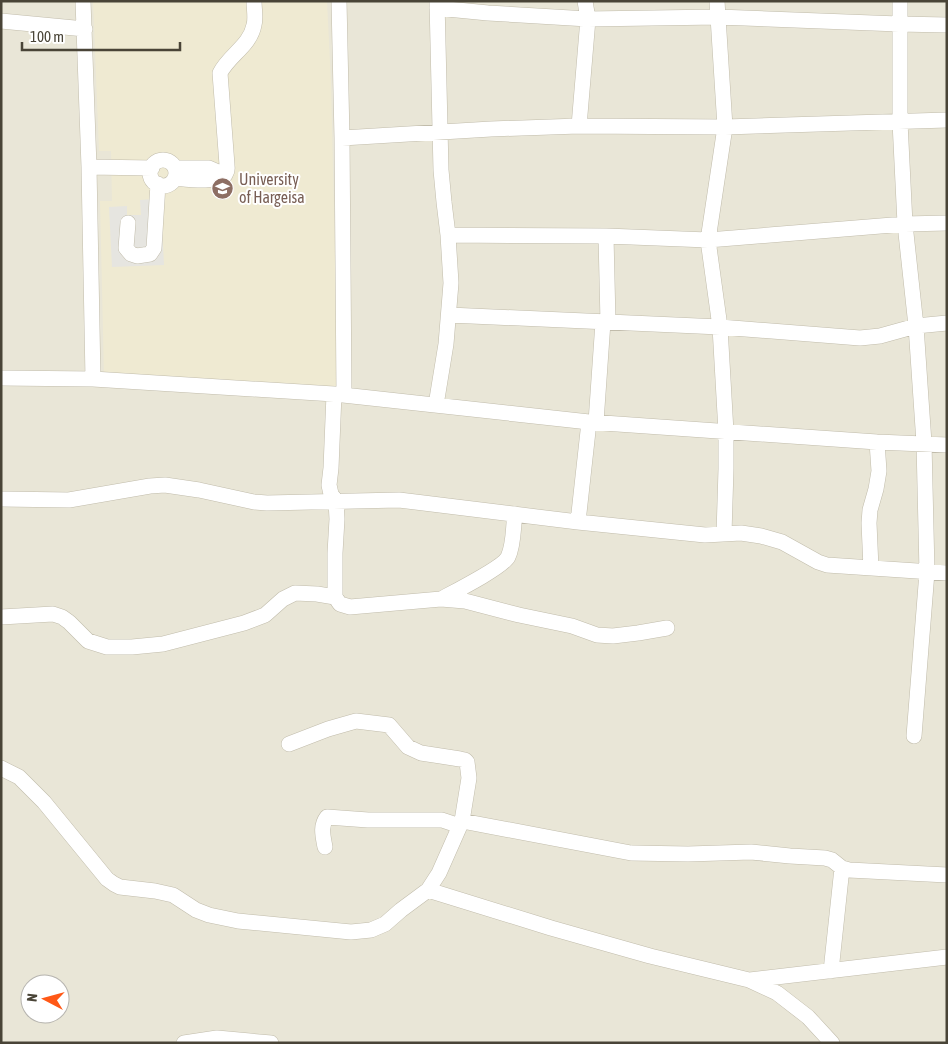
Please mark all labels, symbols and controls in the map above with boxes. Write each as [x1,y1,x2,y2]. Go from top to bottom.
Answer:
scale bar [22,20,180,52]
text: 100 m [30,28,64,45]
place label: University of Hargeisa [239,170,305,207]
school or university icon: University of Hargeisa [211,176,235,200]
north arrow [20,974,70,1024]
text: N [24,993,40,1003]

